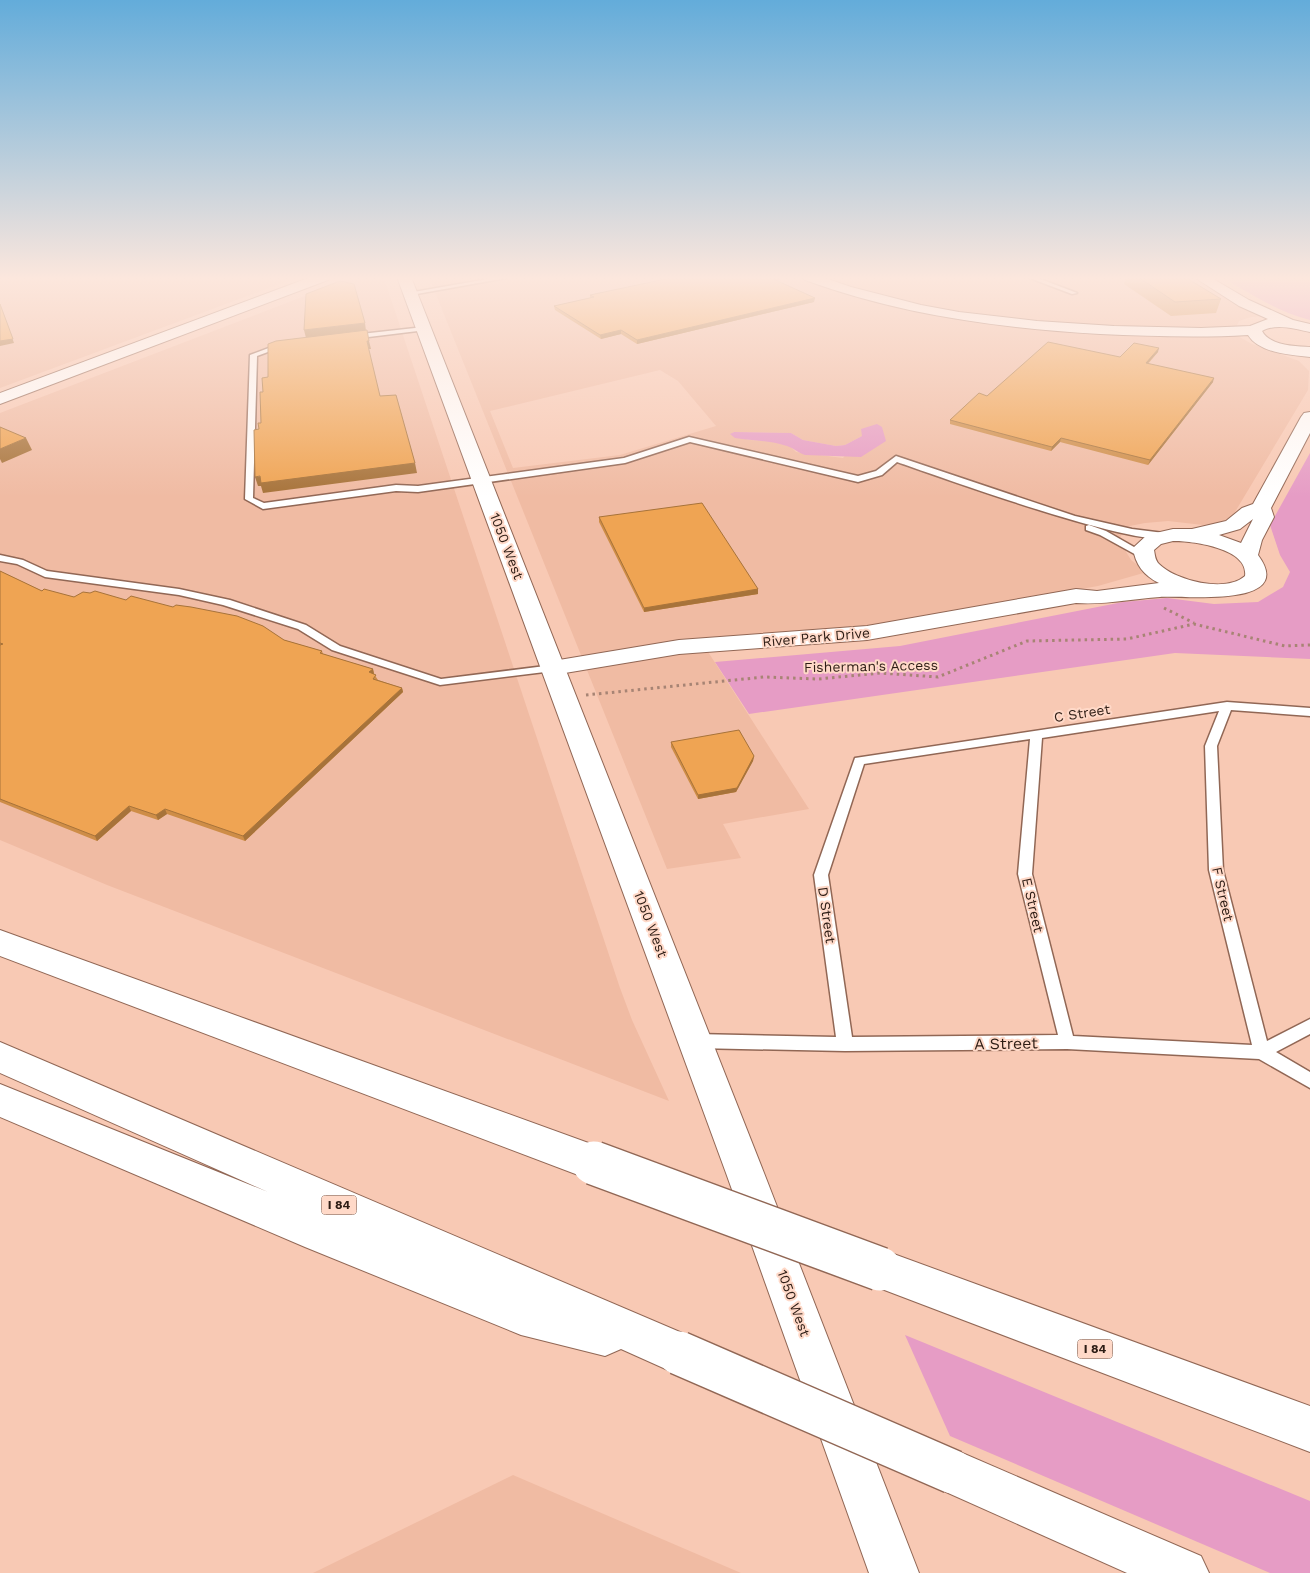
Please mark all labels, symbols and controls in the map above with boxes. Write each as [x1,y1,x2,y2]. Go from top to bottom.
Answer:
street label: 1050 West [487,511,527,582]
street label: River Park Drive [762,624,870,650]
street label: Fisherman's Access [804,657,938,675]
street label: C Street [1053,701,1111,725]
street label: F Street [1209,865,1237,923]
street label: E Street [1019,876,1047,934]
street label: D Street [815,886,839,944]
street label: 1050 West [631,889,671,960]
street label: A Street [974,1033,1038,1054]
road number: I 84 [322,1196,356,1214]
street label: 1050 West [775,1267,813,1339]
road number: I 84 [1078,1340,1112,1358]

